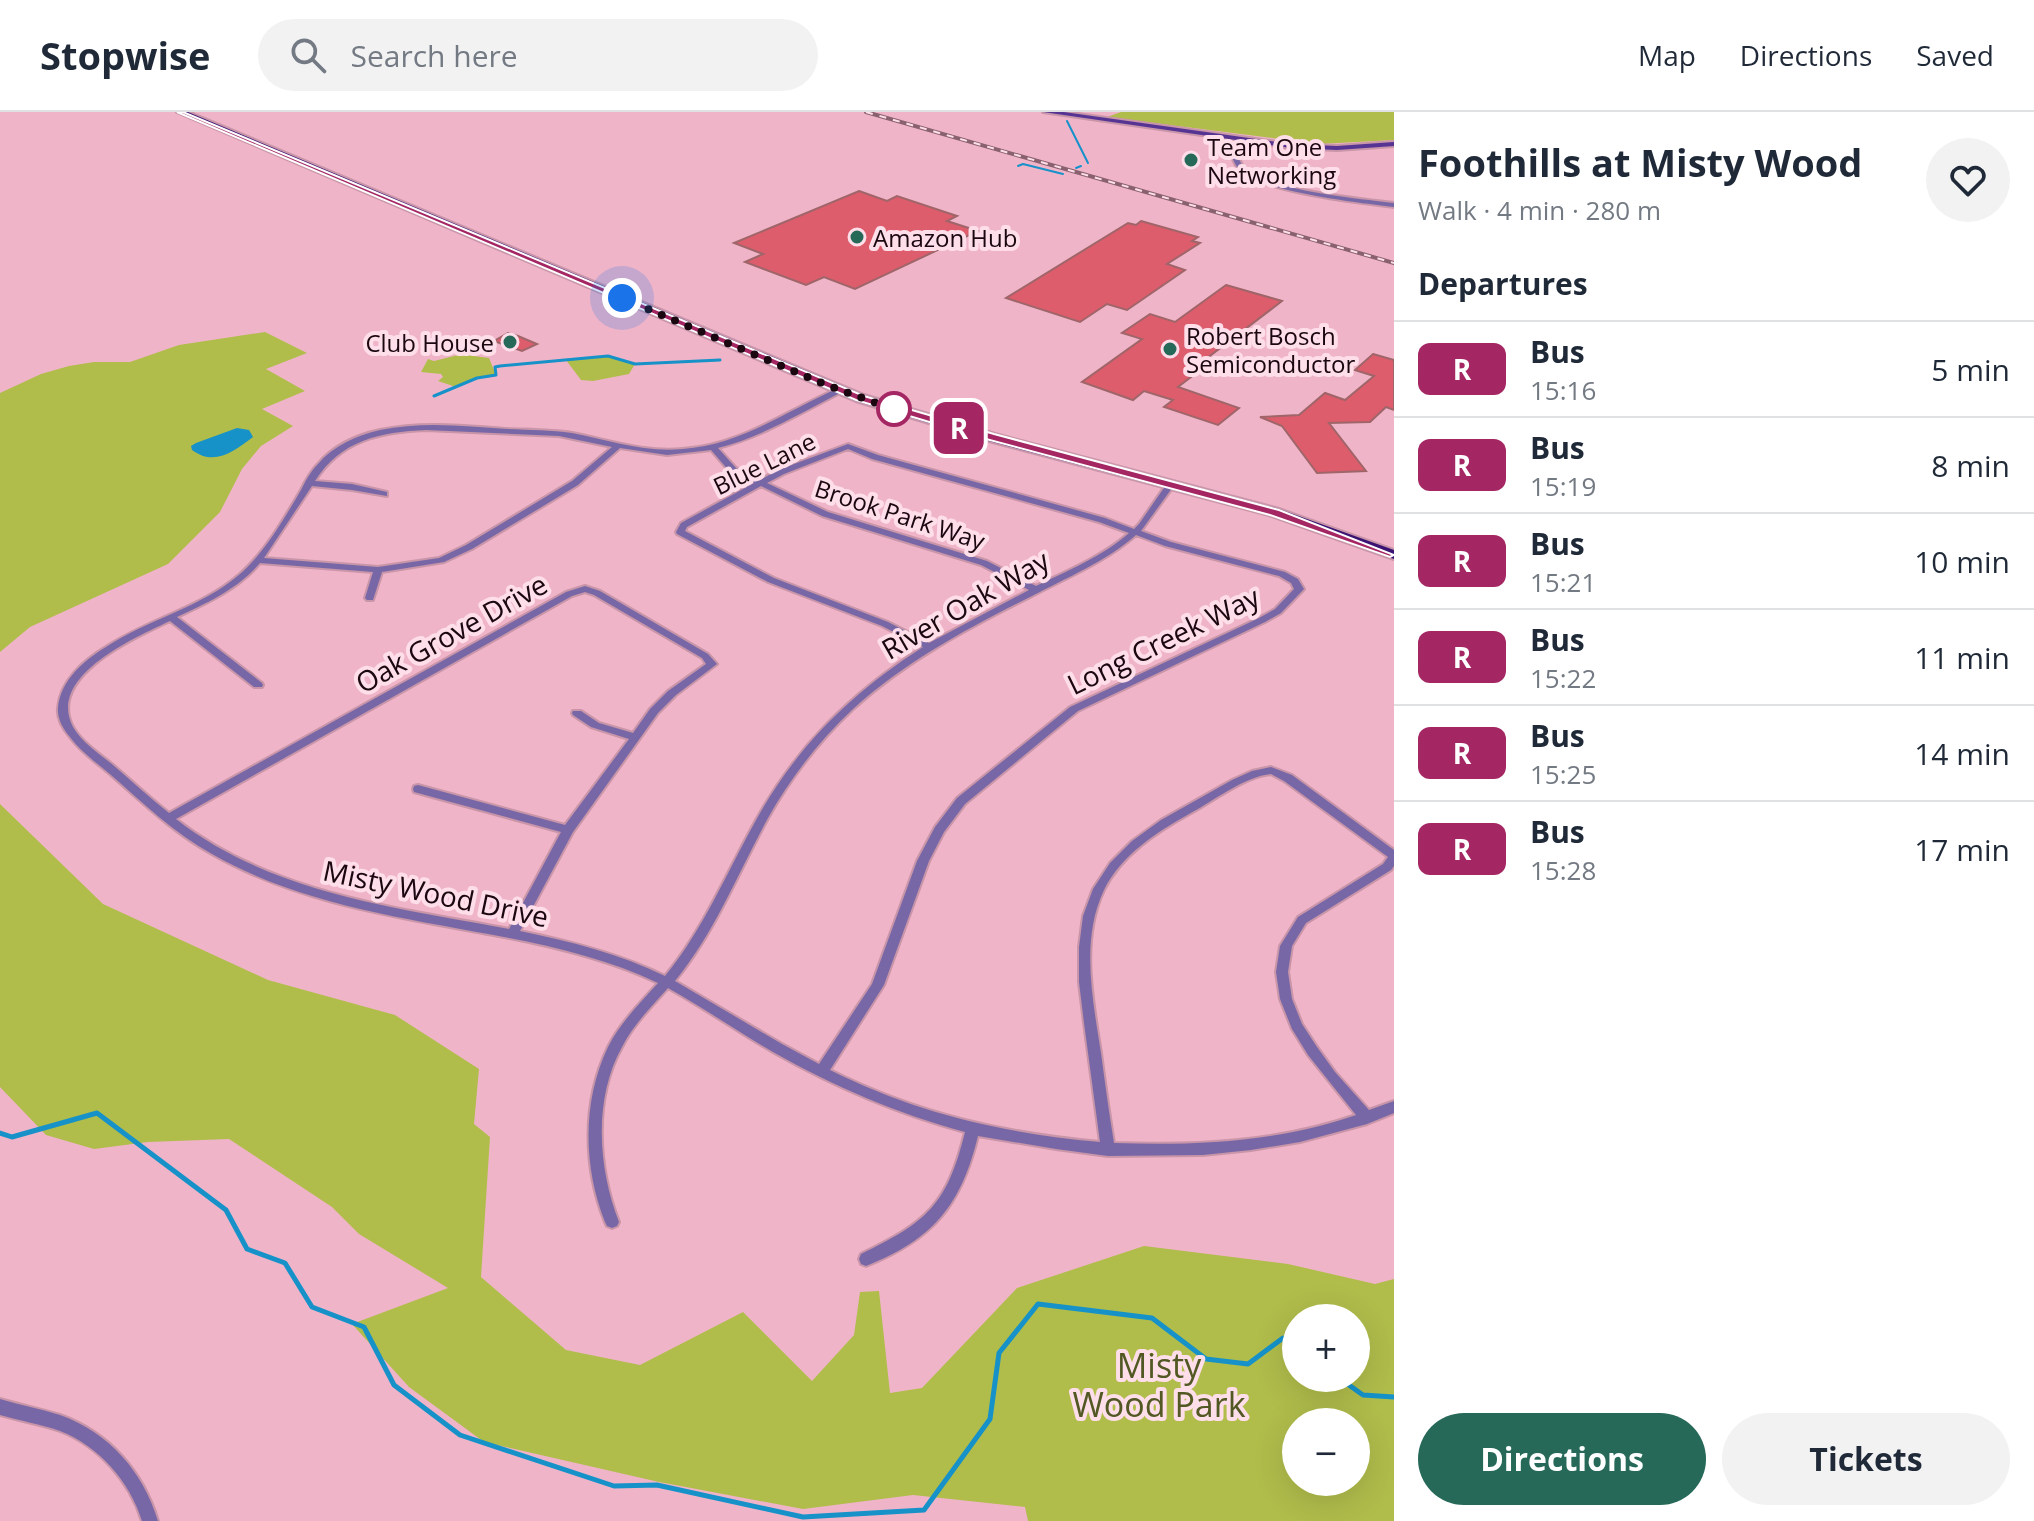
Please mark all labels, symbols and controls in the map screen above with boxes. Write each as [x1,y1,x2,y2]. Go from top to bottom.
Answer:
search box [258,19,818,91]
text: Stopwise [40,29,210,81]
icon: search [286,33,330,77]
text: Search here [350,35,518,76]
text: Map [1638,36,1696,74]
text: Directions [1740,36,1872,74]
text: Saved [1916,36,1994,74]
place label: Team One Networking [1207,130,1336,191]
text: Foothills at Misty Wood [1418,136,1862,188]
button: heart [1926,138,2010,222]
marker: Team One Networking [1182,151,1200,169]
text: Walk · 4 min · 280 m [1418,192,1661,228]
place label: Amazon Hub [873,221,1017,254]
marker: Amazon Hub [848,228,866,246]
text: Departures [1418,263,1588,304]
your location [602,278,642,318]
place label: Robert Bosch Semiconductor [1186,319,1355,380]
place label: Club House [365,326,494,359]
text: Bus [1530,331,1585,372]
marker: Club House [501,333,519,351]
marker: Robert Bosch Semiconductor [1161,340,1179,358]
text: 5 min [1931,349,2010,390]
text: R [1453,350,1471,388]
text: 15:16 [1530,372,1596,408]
unlabelled marker [877,392,911,426]
line badge: R [933,402,985,454]
text: R [950,409,968,447]
street label: Blue Lane [707,424,821,502]
text: Bus [1530,427,1585,468]
text: 8 min [1931,445,2010,486]
text: R [1453,446,1471,484]
text: 15:19 [1530,468,1596,504]
street label: Brook Park Way [811,471,990,557]
text: Bus [1530,523,1585,564]
street label: River Oak Way [874,540,1057,667]
text: 10 min [1914,541,2010,582]
text: R [1453,542,1471,580]
text: 15:21 [1530,564,1596,600]
street label: Oak Grove Drive [348,565,554,701]
street label: Long Creek Way [1061,577,1266,703]
text: Bus [1530,619,1585,660]
text: 11 min [1914,637,2010,678]
text: R [1453,638,1471,676]
text: 15:22 [1530,660,1596,696]
text: Bus [1530,715,1585,756]
text: 14 min [1914,733,2010,774]
text: R [1453,734,1471,772]
text: 15:25 [1530,756,1596,792]
text: Bus [1530,811,1585,852]
text: 17 min [1914,829,2010,870]
text: R [1453,830,1471,868]
street label: Misty Wood Drive [320,851,552,935]
text: 15:28 [1530,852,1596,888]
map controls [1282,1304,1370,1496]
button: + [1282,1304,1370,1392]
park label: Misty Wood Park [1072,1342,1246,1427]
button: − [1282,1408,1370,1496]
button: Directions [1418,1413,1706,1505]
button: Tickets [1722,1413,2010,1505]

